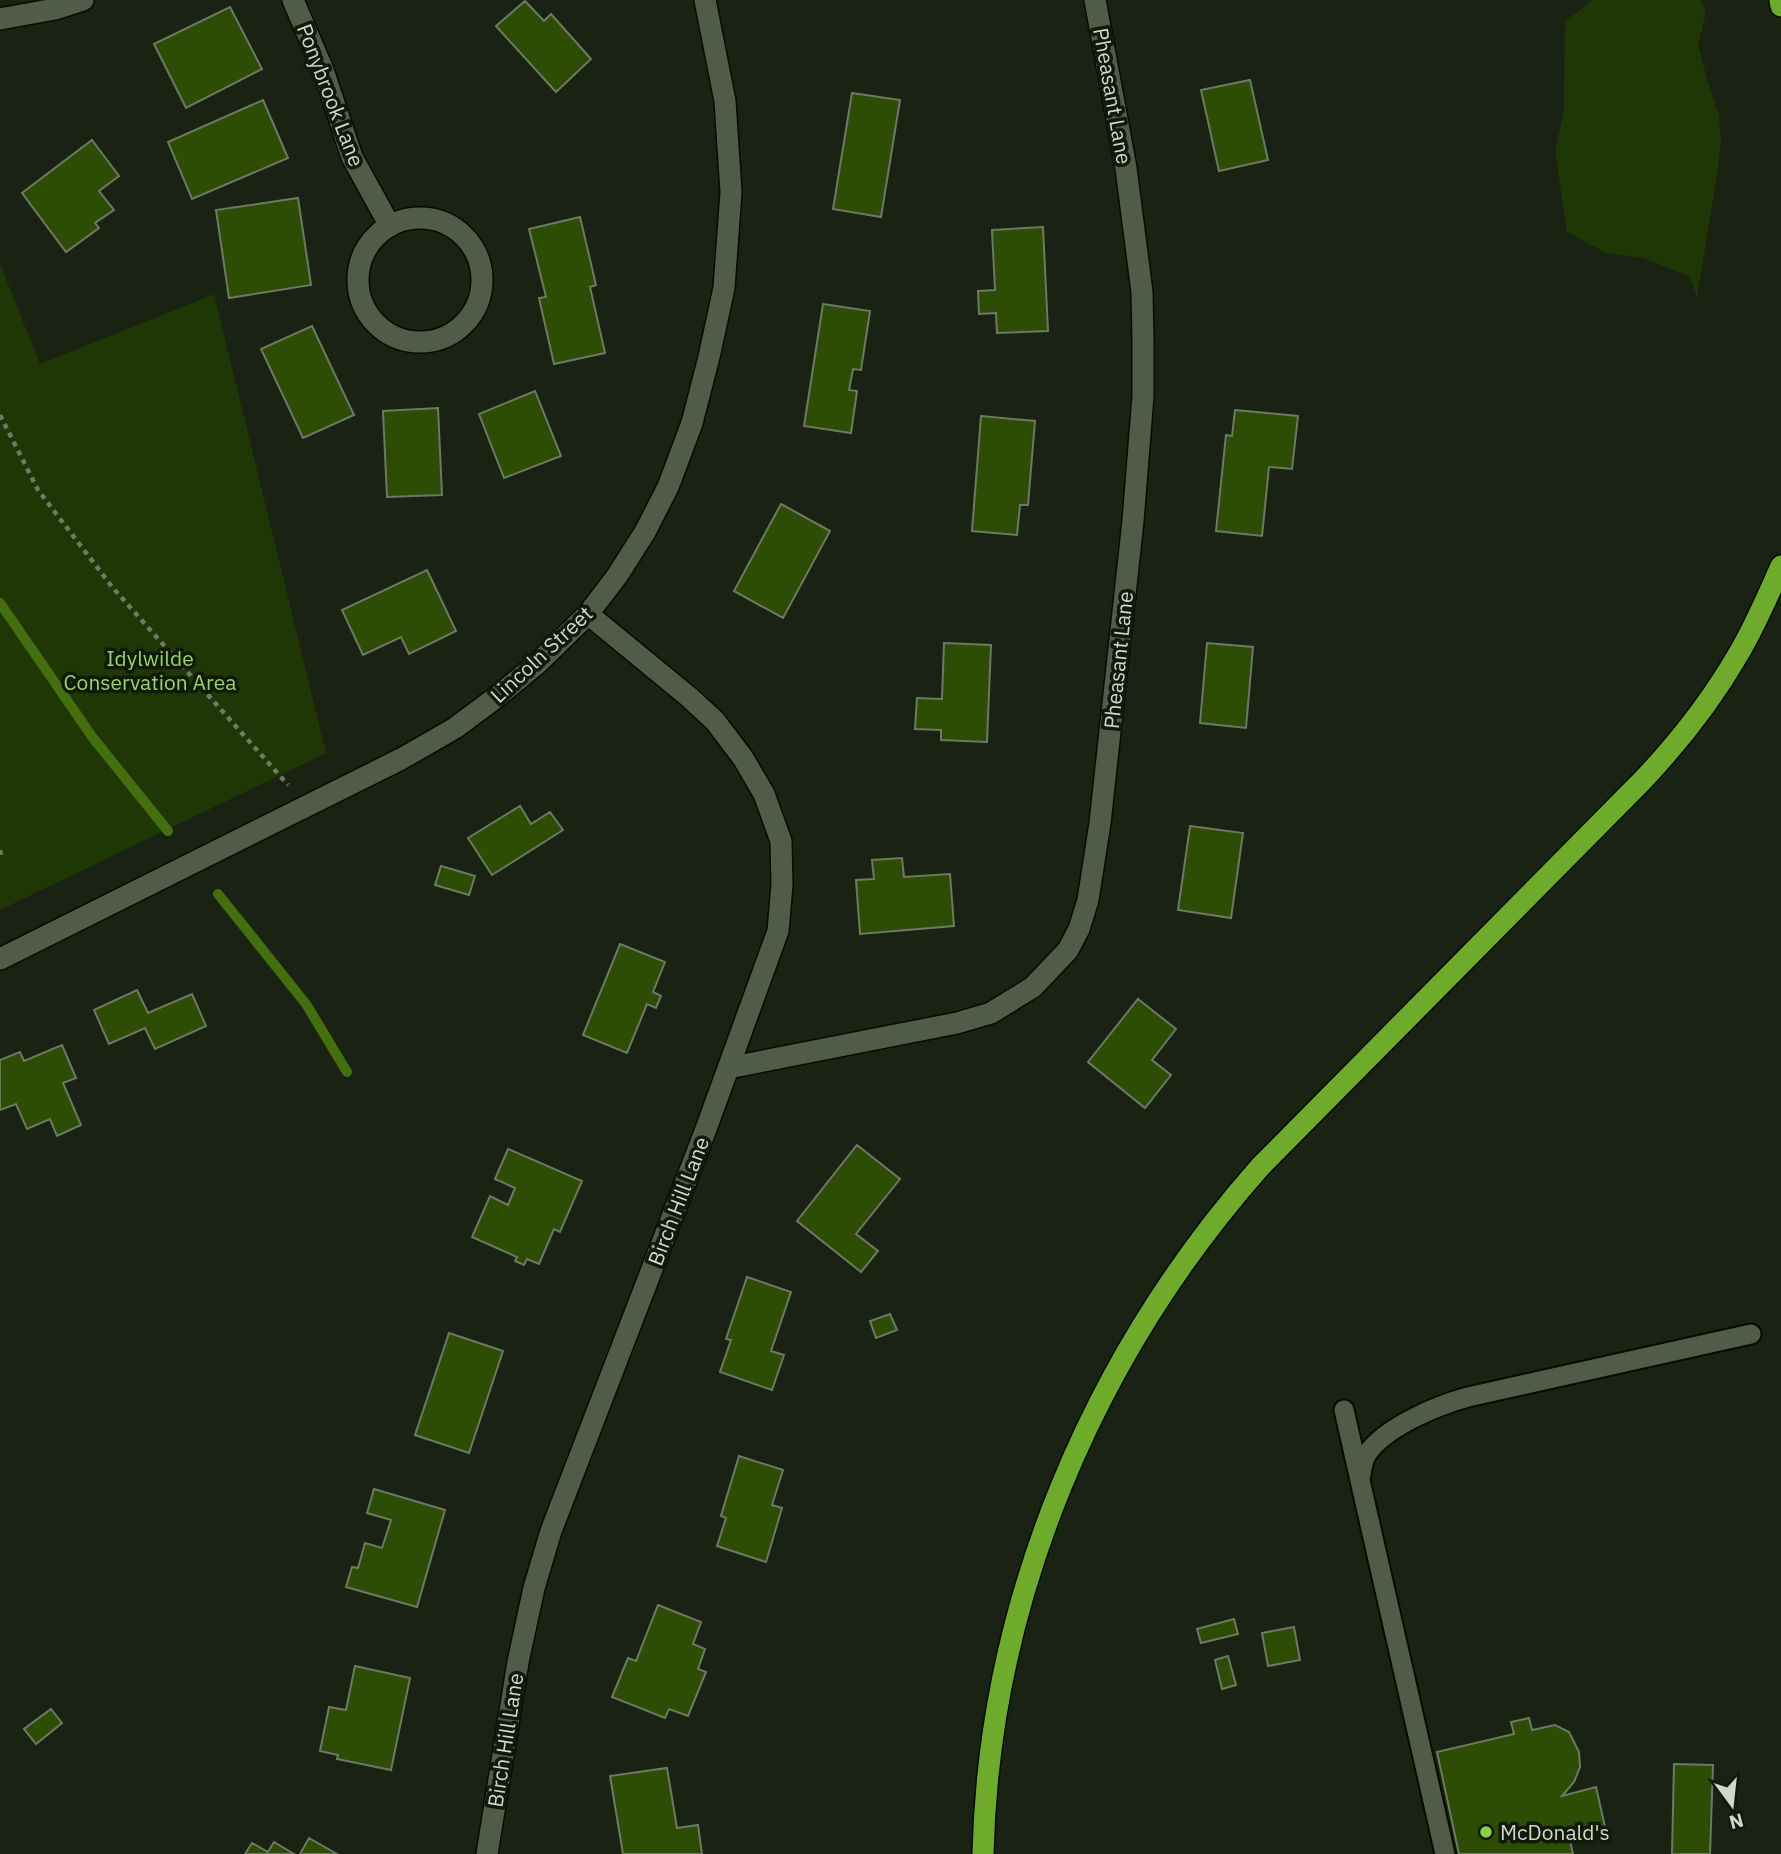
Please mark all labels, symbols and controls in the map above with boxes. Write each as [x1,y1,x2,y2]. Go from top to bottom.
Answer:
street label: Ponybrook Lane [291,20,371,170]
street label: Pheasant Lane [1087,25,1139,167]
street label: Pheasant Lane [1097,590,1139,730]
street label: Lincoln Street [484,599,598,709]
park label: Idylwilde Conservation Area [64,644,236,696]
street label: Birch Hill Lane [641,1133,715,1269]
street label: Birch Hill Lane [481,1671,529,1809]
north arrow [1697,1770,1767,1840]
text: N [1727,1808,1746,1835]
place label: McDonald's [1500,1818,1610,1846]
marker: McDonald's [1478,1824,1494,1840]

